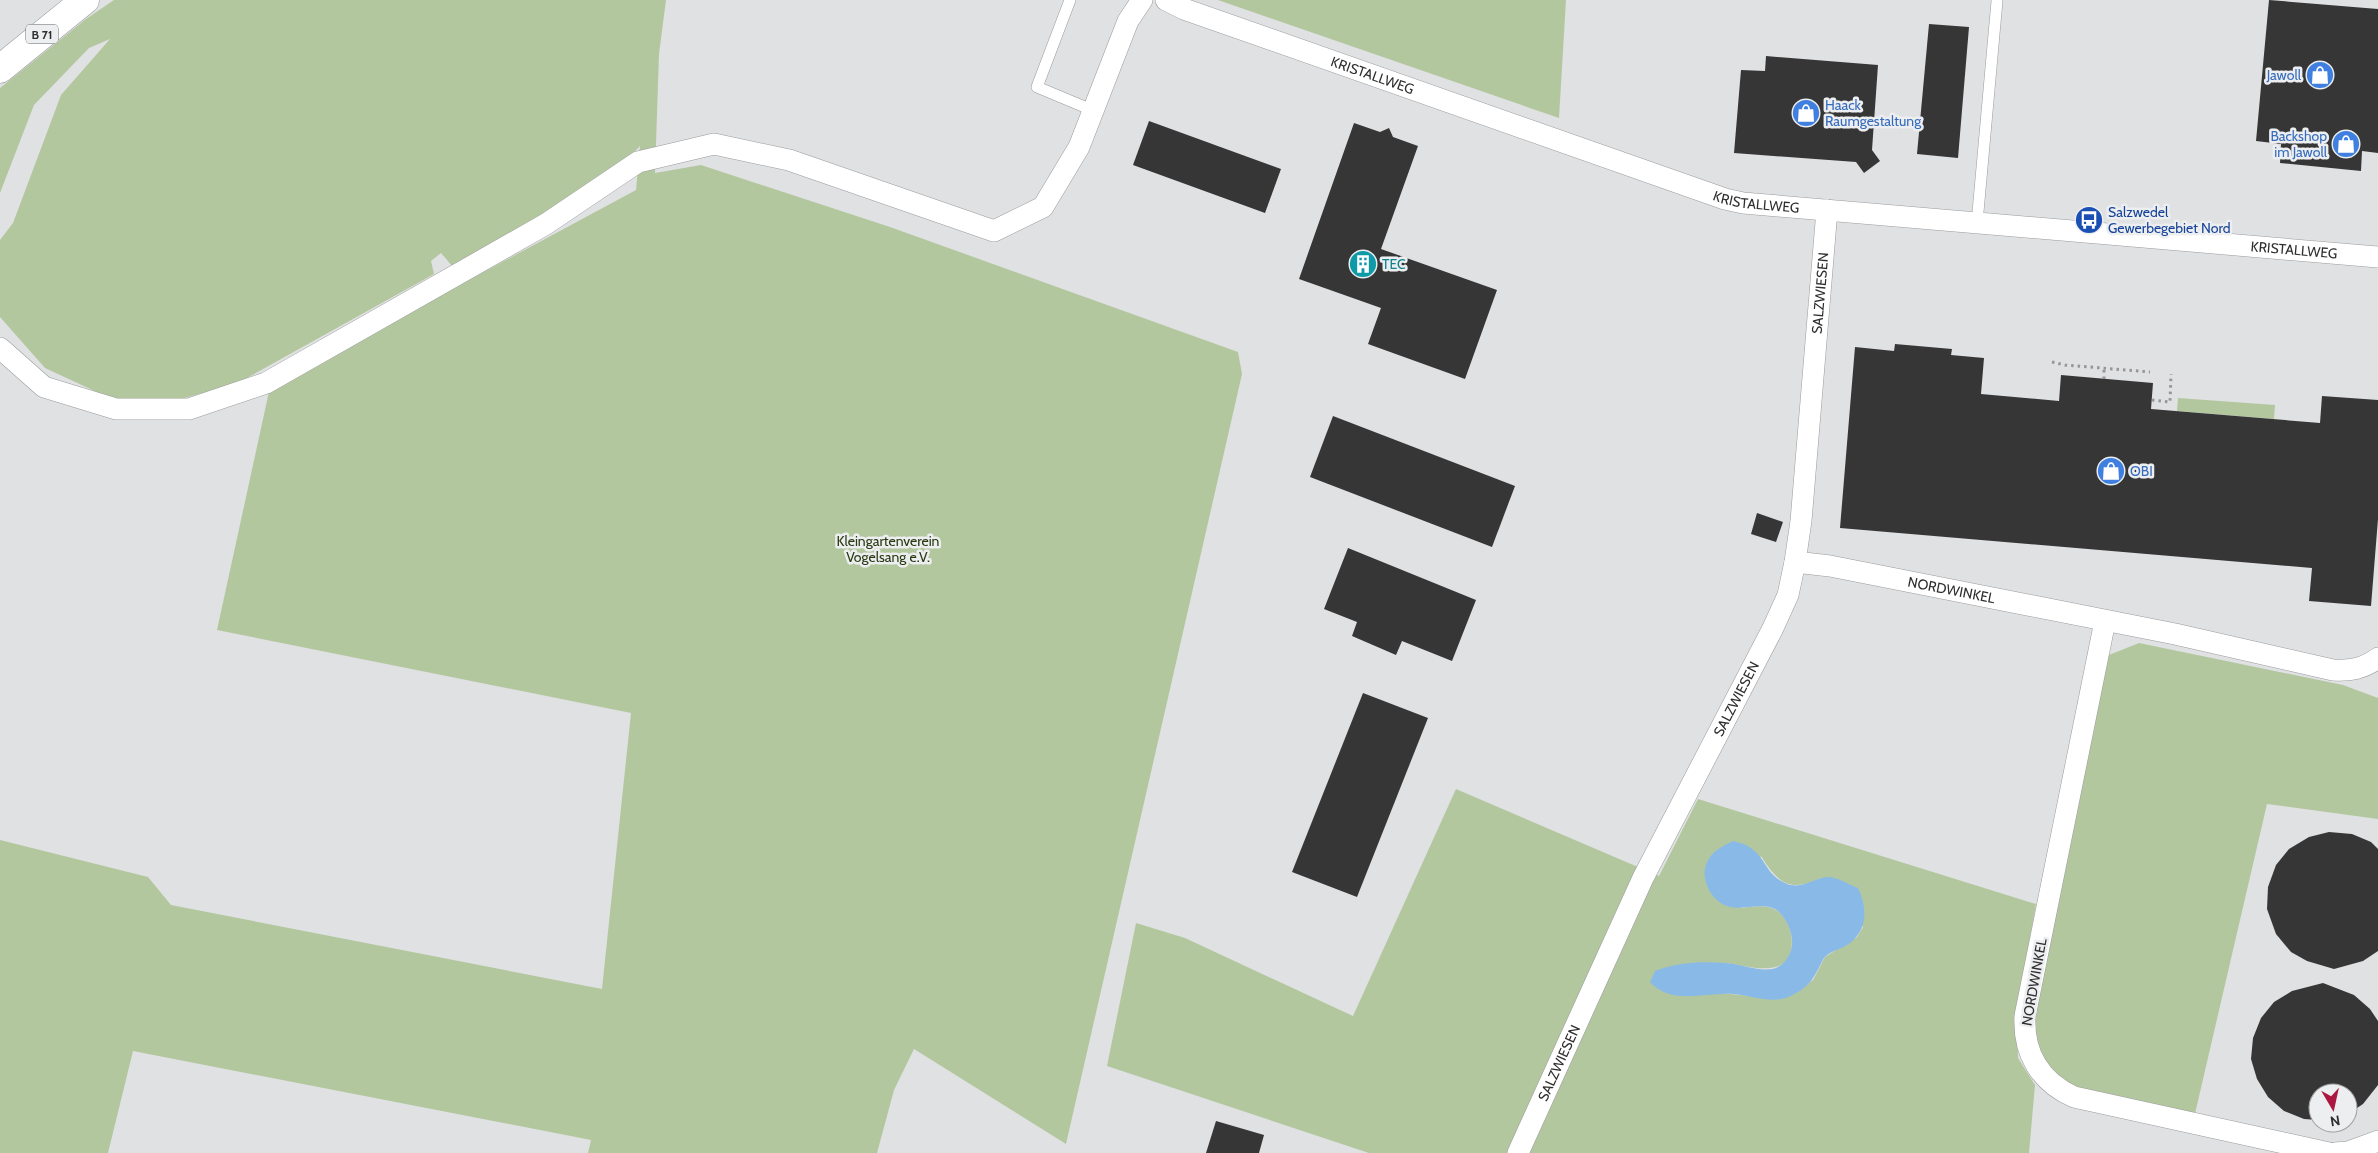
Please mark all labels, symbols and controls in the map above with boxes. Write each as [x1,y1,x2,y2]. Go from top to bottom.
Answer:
road number: B 71 [26,24,58,44]
street label: KRISTALLWEG [1329,52,1417,98]
shop icon: Jawoll [2305,60,2335,90]
place label: Jawoll [2266,66,2302,84]
place label: Haack Raumgestaltung [1825,96,1922,130]
shop icon: Haack Raumgestaltung [1791,98,1821,128]
place label: Backshop im Jawoll [2270,127,2328,161]
shop icon: Backshop im Jawoll [2331,129,2361,159]
street label: KRISTALLWEG [1711,187,1800,217]
place label: Salzwedel Gewerbegebiet Nord [2108,203,2230,237]
bus stop icon: Salzwedel Gewerbegebiet Nord [2074,205,2104,235]
street label: KRISTALLWEG [2250,237,2338,263]
building icon: TEC [1348,249,1378,279]
street label: SALZWIESEN [1808,252,1832,335]
place label: TEC [1382,255,1406,273]
shop icon: OBI [2096,456,2126,486]
place label: OBI [2130,462,2153,480]
park label: Kleingartenverein Vogelsang e.V. [837,532,940,566]
street label: NORDWINKEL [1906,573,1997,607]
street label: SALZWIESEN [1709,658,1763,739]
street label: NORDWINKEL [2017,937,2051,1027]
street label: SALZWIESEN [1534,1022,1584,1104]
north arrow [2308,1083,2358,1133]
text: N [2329,1111,2341,1131]

